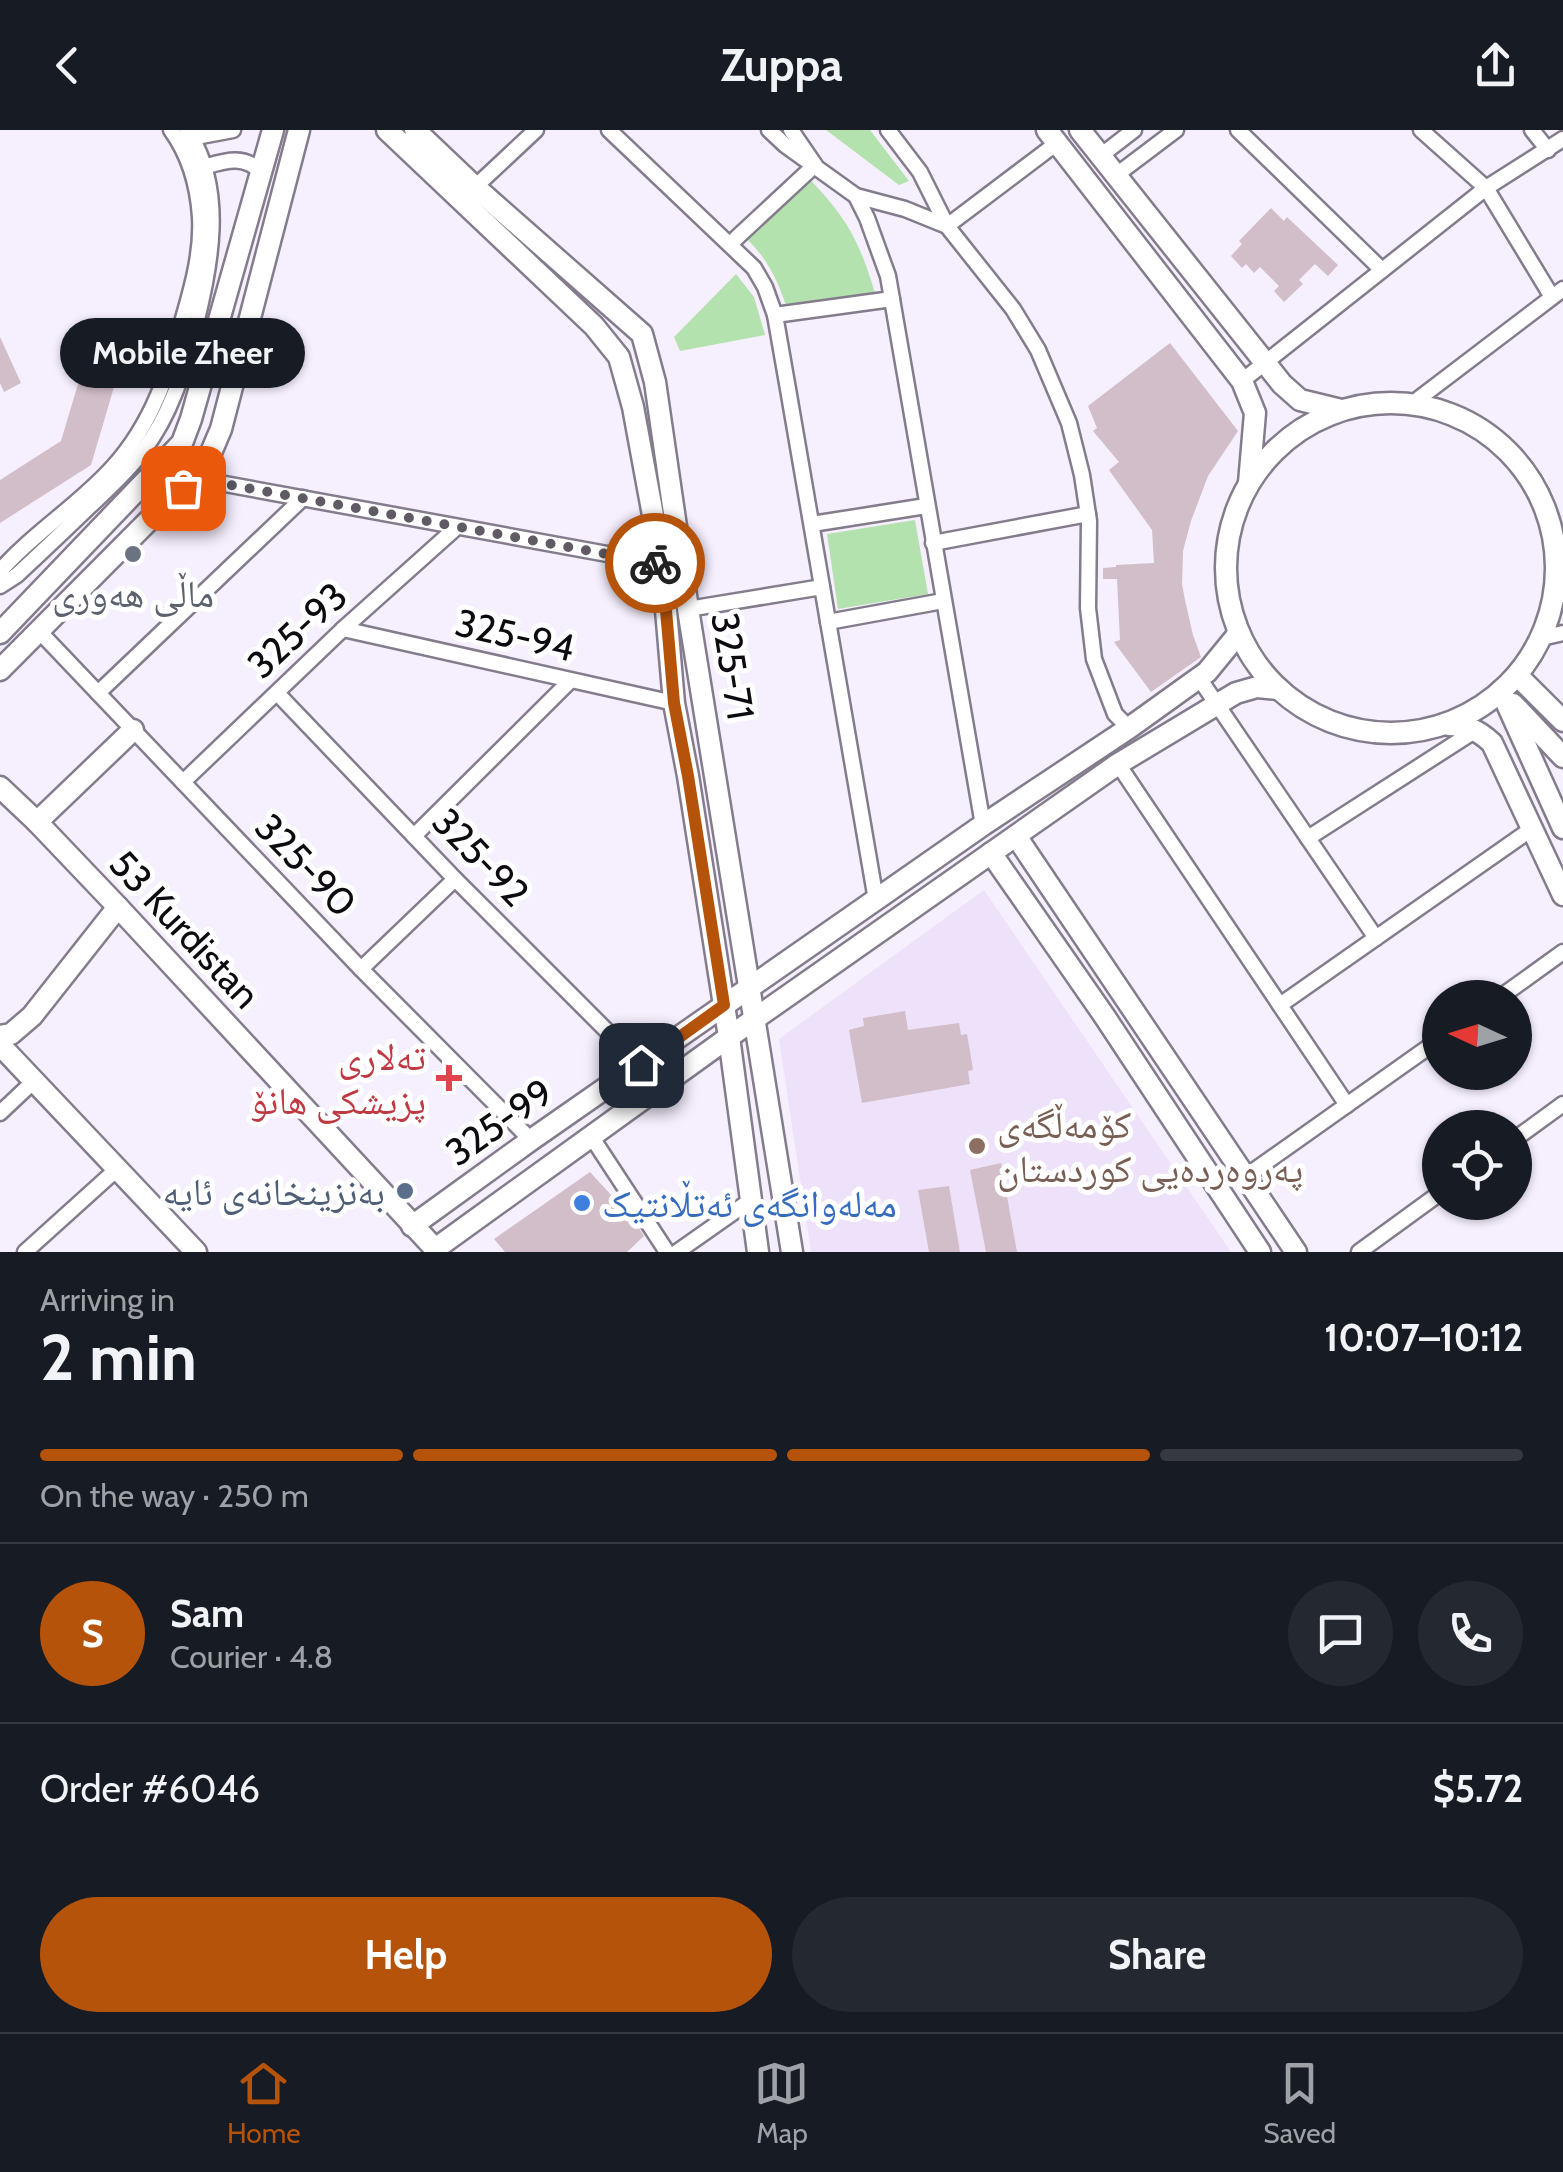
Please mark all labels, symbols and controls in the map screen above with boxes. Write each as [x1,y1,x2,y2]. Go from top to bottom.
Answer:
icon: back [40,38,95,93]
text: Zuppa [720,38,843,92]
icon: share [1468,38,1523,93]
callout: Mobile Zheer [61,318,306,388]
text: Mobile Zheer [92,333,273,372]
pin [141,446,226,531]
icon: bag [156,461,211,516]
courier [605,513,705,613]
icon: bike [628,536,683,591]
marker: ماڵی هەوری [122,543,144,565]
place label: ماڵی هەوری [52,570,214,617]
street label: 325-93 [237,572,357,688]
street label: 325-94 [451,599,579,671]
street label: 325-71 [701,609,765,723]
street label: 325-92 [423,798,539,916]
street label: 325-90 [246,804,366,926]
street label: 53 Kurdistan [100,840,270,1018]
north arrow [1422,980,1532,1090]
map controls [1422,980,1532,1220]
pin [599,1023,684,1108]
place label: تەلاری پزیشکی هانۆ [250,1033,426,1124]
icon: home [614,1038,669,1093]
marker: تەلاری پزیشکی هانۆ [436,1065,462,1091]
street label: 325-99 [436,1068,562,1176]
place label: كۆمەڵگەی پەروەردەیی كوردستان [997,1101,1303,1192]
button: locate [1422,1110,1532,1220]
marker: كۆمەڵگەی پەروەردەیی كوردستان [966,1135,988,1157]
place label: بەنزینخانەی ئایە [163,1168,385,1215]
marker: بەنزینخانەی ئایە [394,1180,416,1202]
place label: مەلەوانگەی ئەتڵانتیک [602,1180,897,1227]
marker: مەلەوانگەی ئەتڵانتیک [571,1192,593,1214]
text: Arriving in [40,1280,175,1319]
text: 10:07–10:12 [1324,1314,1523,1361]
text: 2 min [40,1317,197,1396]
text: On the way · 250 m [40,1476,309,1515]
button: chat [1288,1581,1393,1686]
button: phone [1418,1581,1523,1686]
text: Sam [170,1590,244,1637]
text: S [81,1610,104,1657]
text: Courier · 4.8 [170,1637,333,1676]
text: Order #6046 [40,1765,260,1812]
text: $5.72 [1433,1765,1523,1812]
button: Help [40,1897,772,2012]
button: Share [792,1897,1523,2012]
tab: Home [227,2056,301,2150]
tab: Map [754,2056,809,2150]
tab: Saved [1263,2056,1336,2150]

